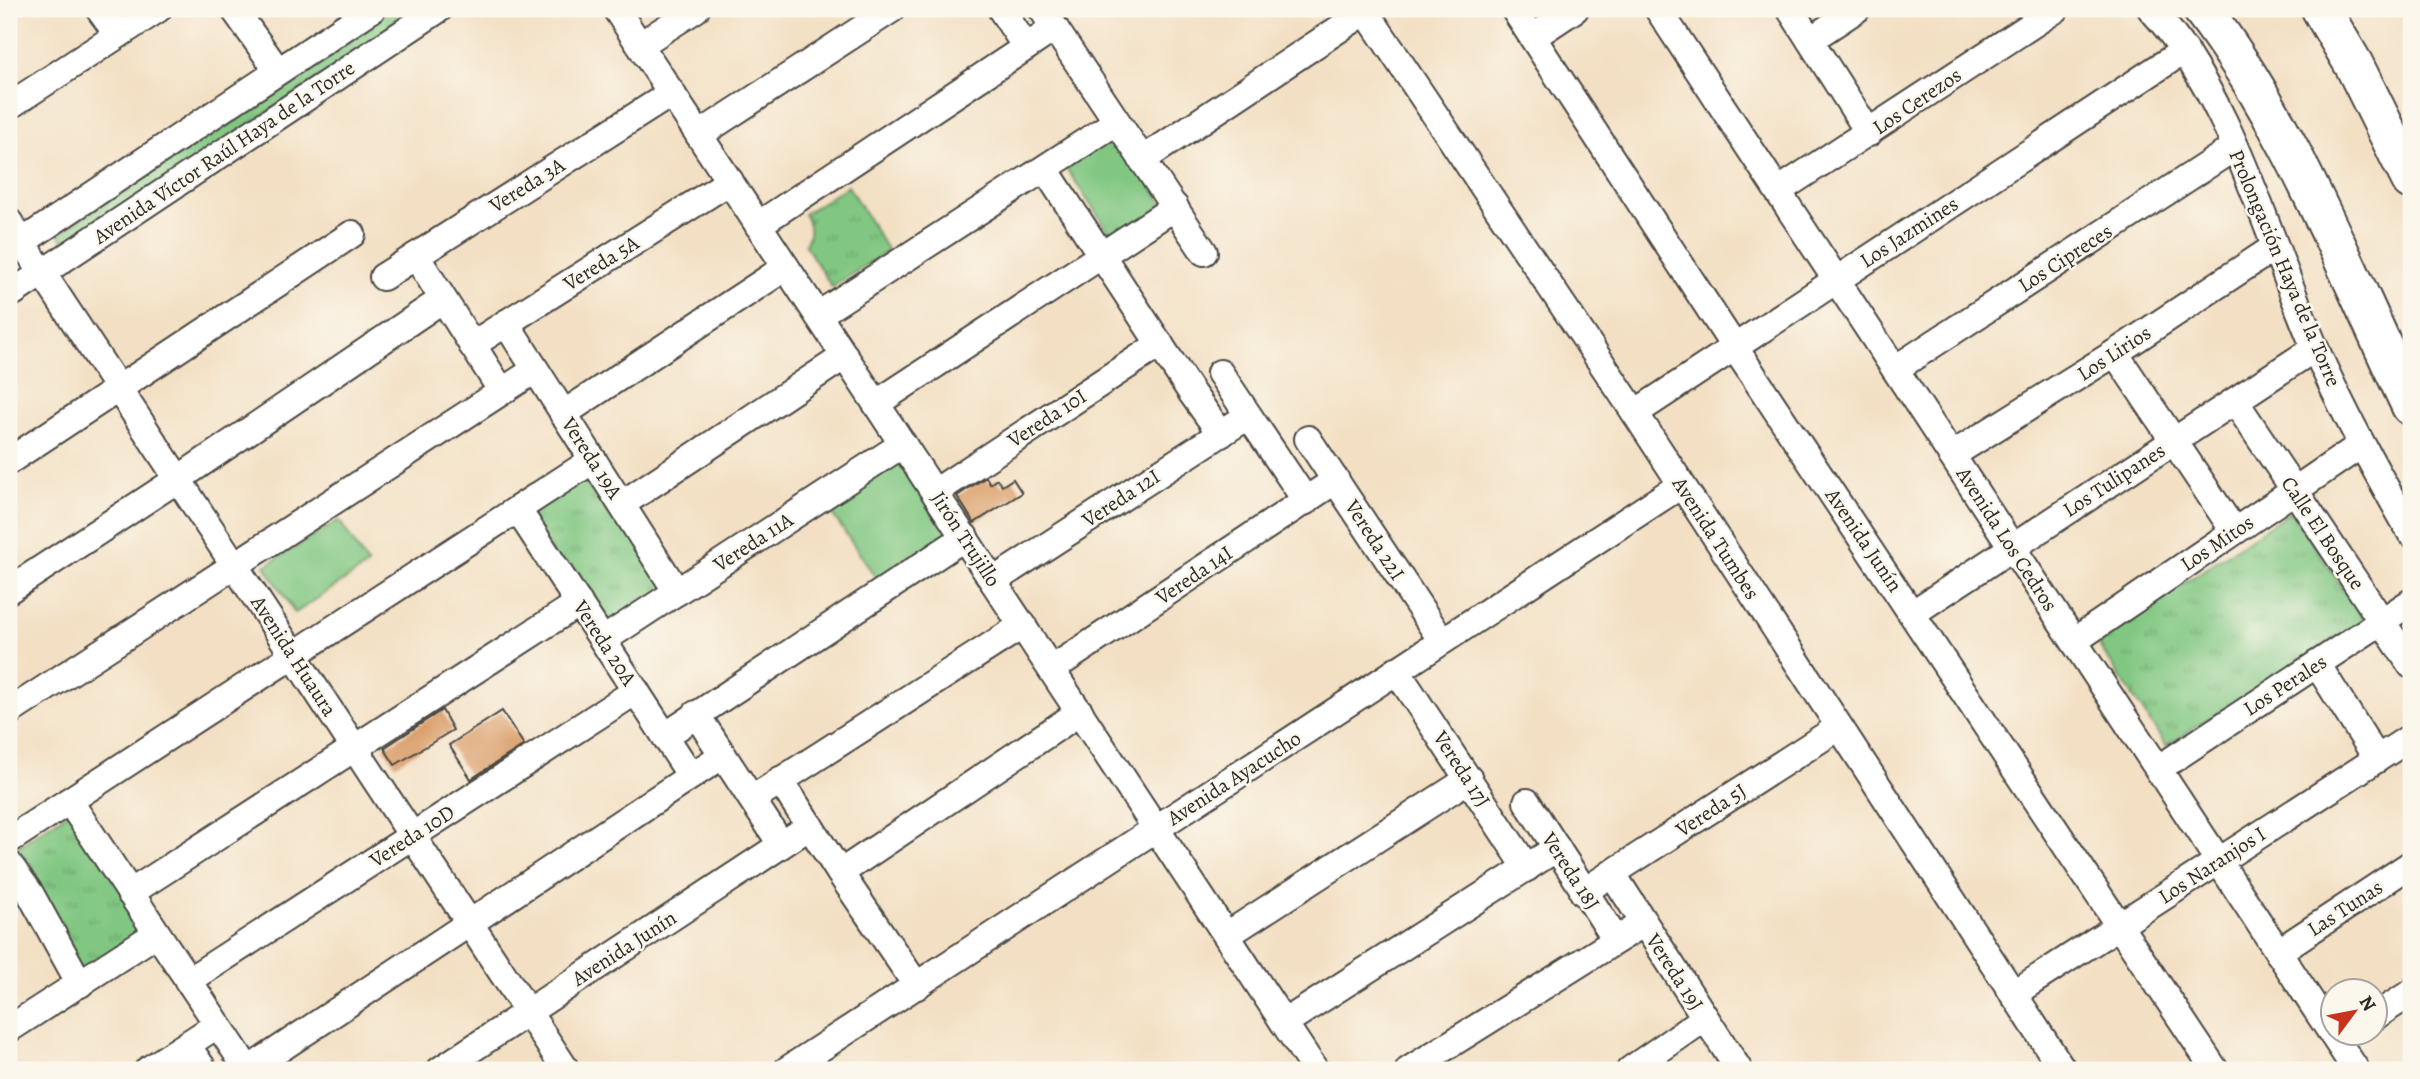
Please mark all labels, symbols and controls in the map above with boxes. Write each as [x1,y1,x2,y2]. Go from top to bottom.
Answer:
street label: Avenida Víctor Raúl Haya de la Torre [87,54,360,251]
street label: Los Cerezos [1867,61,1967,141]
street label: Prolongación Haya de la Torre [2222,145,2348,391]
street label: Vereda 3A [483,150,571,220]
street label: Los Jazmines [1854,190,1964,274]
street label: Los Cipreces [2012,217,2118,299]
street label: Vereda 5A [557,228,645,298]
street label: Los Lirios [2072,319,2156,387]
street label: Vereda 10I [1001,382,1092,455]
street label: Vereda 19A [555,411,629,505]
street label: Los Tulipanes [2057,436,2171,524]
street label: Avenida Los Cedros [1949,461,2064,617]
street label: Vereda 12I [1076,462,1165,534]
street label: Avenida Tumbes [1665,470,1766,605]
street label: Calle El Bosque [2275,471,2371,595]
street label: Avenida Junín [1818,482,1909,597]
street label: Jirón Trujillo [925,486,1007,592]
street label: Vereda 22I [1338,494,1411,586]
street label: Vereda 11A [707,505,799,579]
street label: Los Mitos [2175,508,2259,578]
street label: Vereda 14I [1149,539,1238,612]
street label: Avenida Huaura [244,589,344,722]
street label: Vereda 20A [566,594,643,692]
street label: Los Perales [2238,648,2332,722]
street label: Avenida Ayacucho [1161,724,1306,832]
street label: Vereda 17J [1426,724,1497,813]
street label: Vereda 5J [1669,777,1752,844]
street label: Vereda 10D [363,798,460,874]
street label: Los Naranjos I [2153,820,2271,910]
street label: Vereda 18J [1535,826,1607,915]
street label: Las Tunas [2302,873,2388,943]
street label: Avenida Junín [565,904,682,993]
street label: Vereda 19J [1639,927,1710,1016]
north arrow [2318,978,2388,1048]
text: N [2353,991,2382,1016]

